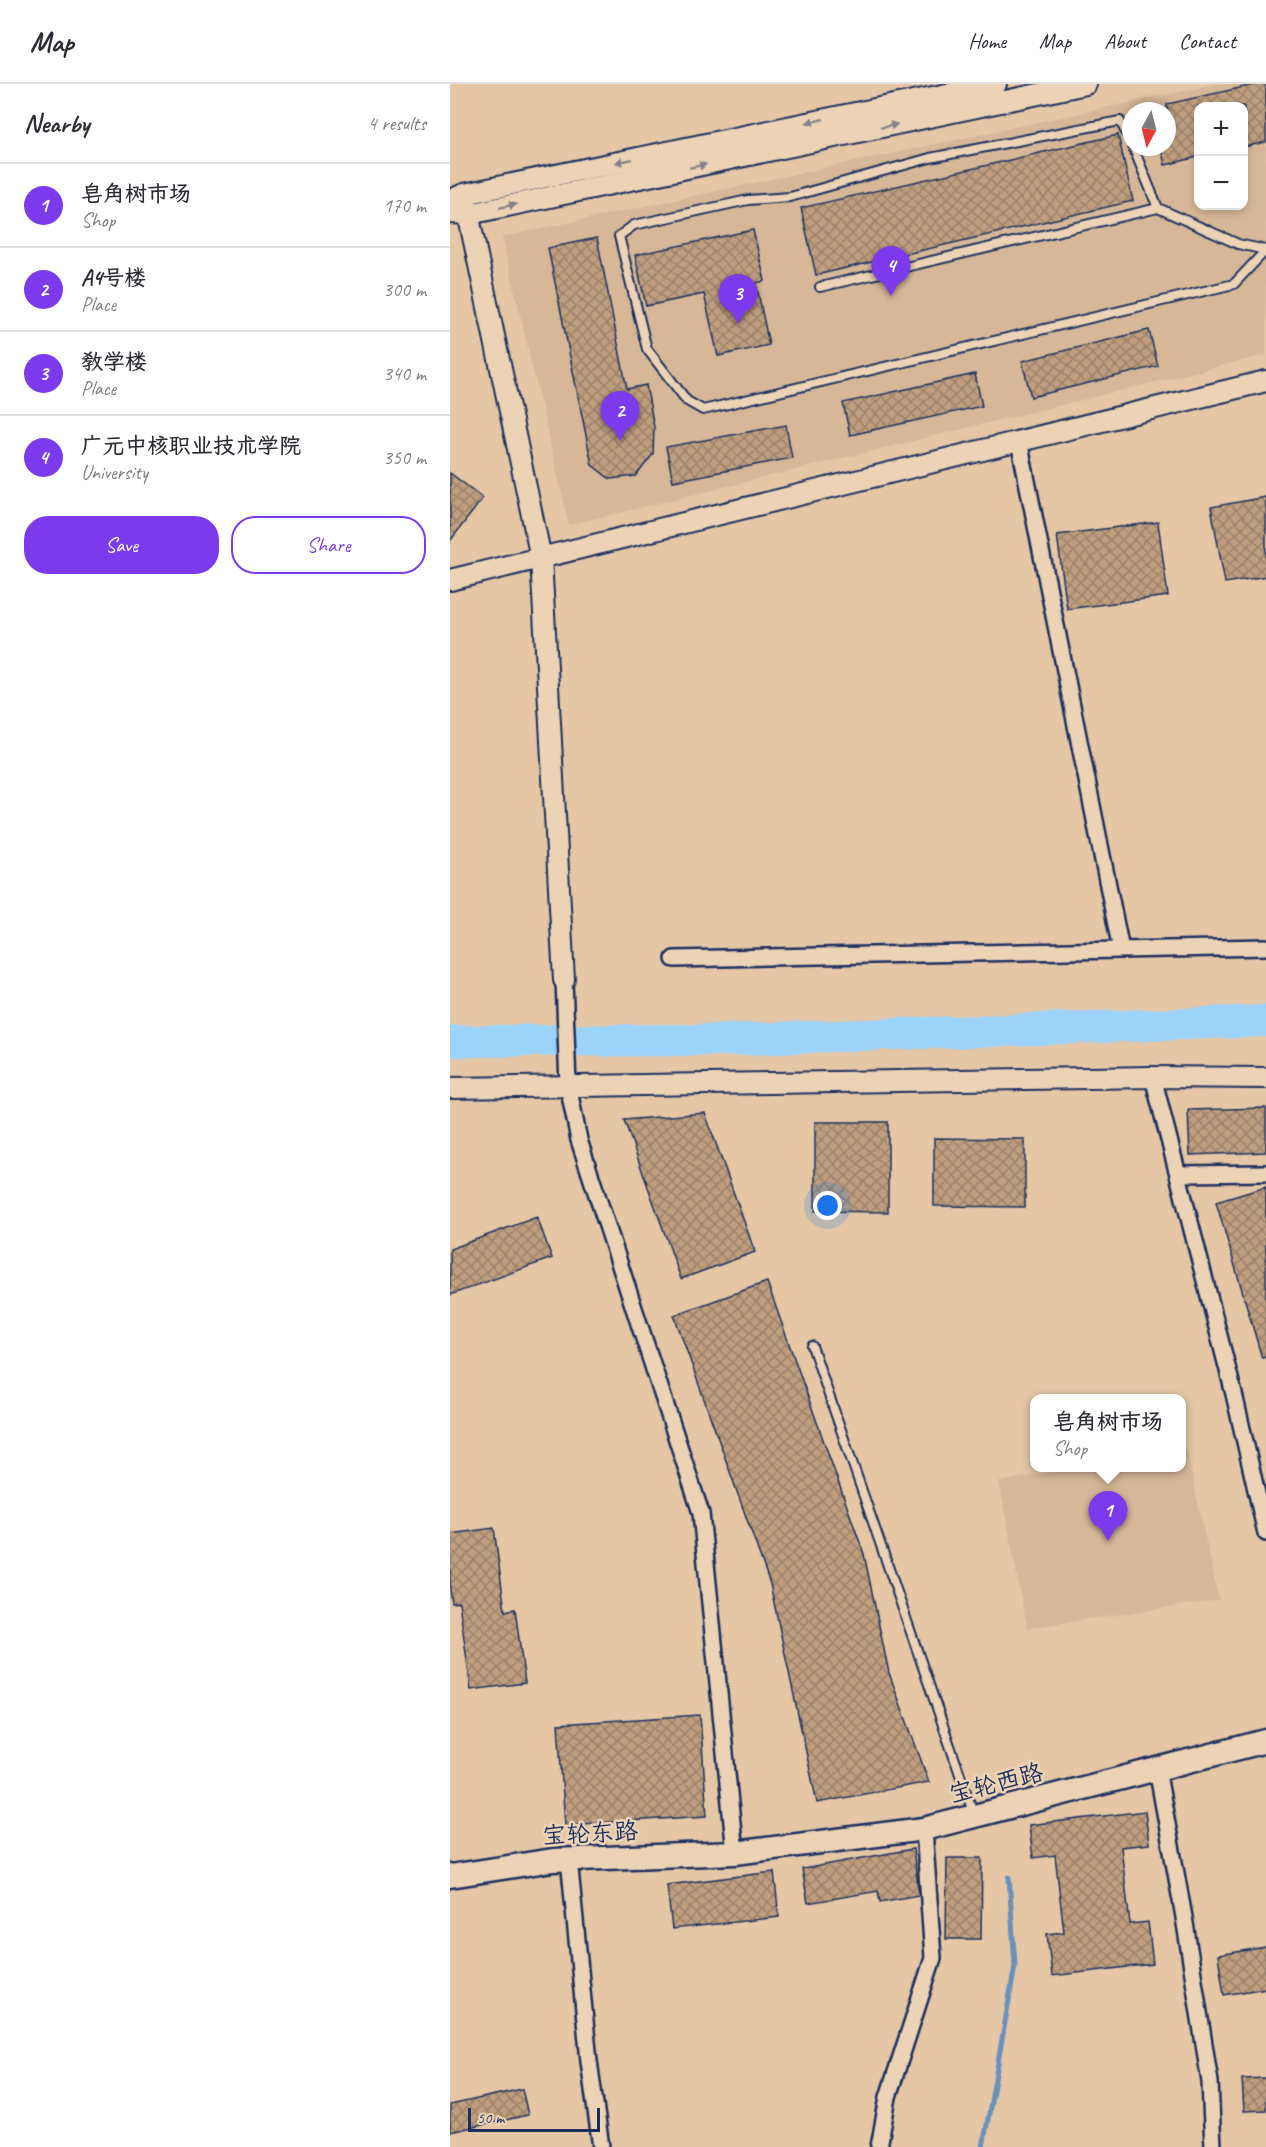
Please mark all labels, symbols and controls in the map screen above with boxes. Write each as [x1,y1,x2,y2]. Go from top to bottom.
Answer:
text: Map [30,24,73,59]
text: Home [968,28,1006,54]
text: Map [1039,28,1071,54]
text: About [1104,28,1146,54]
text: Contact [1179,28,1236,54]
north arrow [1122,102,1176,156]
map controls [1194,102,1248,210]
button: + [1194,102,1248,156]
text: Nearby [24,107,89,140]
text: 4 results [367,111,426,136]
one-way arrow [806,117,825,127]
one-way arrow [880,120,898,130]
button: − [1194,156,1248,210]
one-way arrow [615,157,634,166]
one-way arrow [689,161,708,170]
text: 皂角树市场 [81,180,191,208]
text: 1 [39,193,48,218]
text: 170 m [383,193,426,218]
one-way arrow [498,201,517,210]
text: Shop [81,208,115,233]
pin: 4 [872,246,910,296]
text: A4号楼 [81,264,146,292]
pin: 3 [718,274,758,324]
text: 2 [39,277,48,302]
text: 300 m [383,277,426,302]
text: Place [81,292,116,317]
text: 教学楼 [81,348,147,376]
text: 3 [39,361,48,386]
text: 340 m [383,361,426,386]
text: Place [81,376,116,401]
pin: 2 [600,392,640,441]
text: 广元中核职业技术学院 [81,432,301,460]
text: 4 [39,445,48,470]
text: 350 m [383,445,426,470]
text: University [81,460,148,485]
button: Save [24,516,219,574]
button: Share [231,516,426,574]
your location [813,1191,842,1220]
popup [1030,1394,1186,1472]
text: 皂角树市场 [1053,1408,1163,1436]
text: Shop [1053,1436,1087,1461]
pin: 1 [1088,1492,1128,1541]
street label: 宝轮西路 [946,1757,1046,1809]
street label: 宝轮东路 [541,1816,639,1850]
scale bar [468,2105,600,2132]
text: 50 m [477,2108,504,2128]

